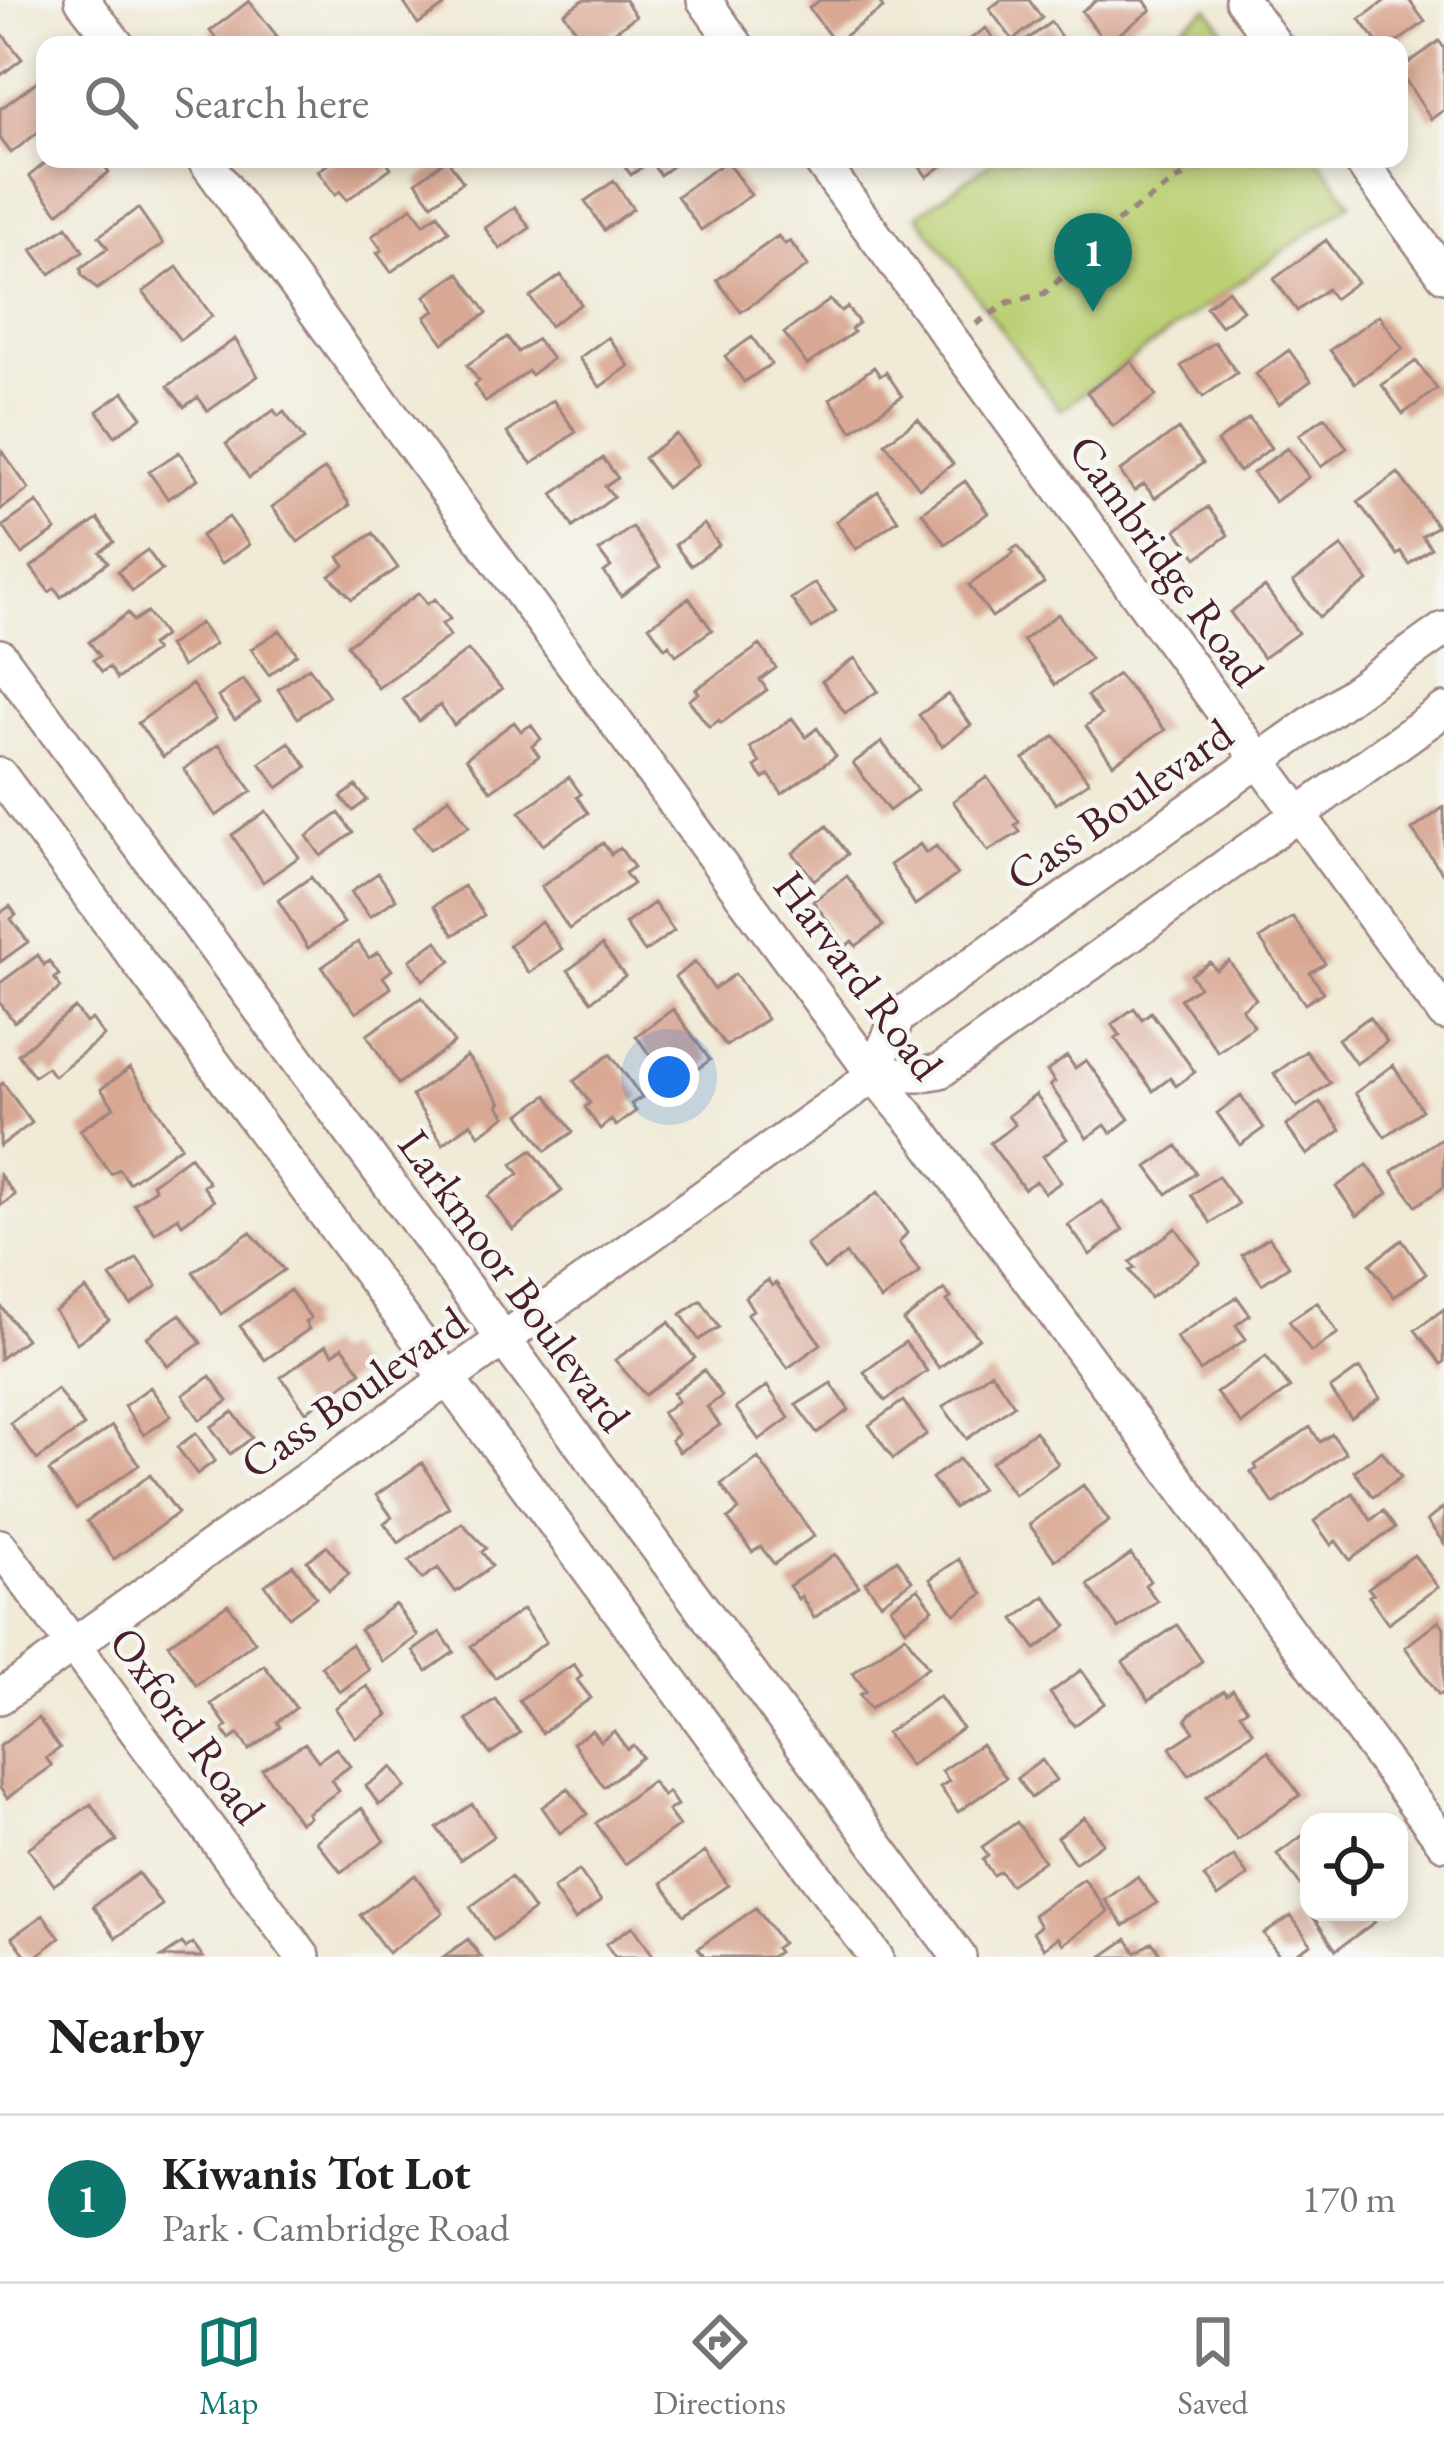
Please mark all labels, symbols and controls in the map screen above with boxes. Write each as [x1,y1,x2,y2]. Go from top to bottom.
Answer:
search box [36,36,1408,168]
icon: search [78,69,144,135]
text: Search here [174,73,369,131]
pin: 1 [1054,213,1132,312]
street label: Cambridge Road [1056,423,1278,697]
street label: Cass Boulevard [994,705,1244,903]
street label: Harvard Road [761,859,957,1091]
your location [639,1047,699,1107]
street label: Larkmoor Boulevard [386,1118,644,1443]
street label: Cass Boulevard [228,1293,478,1491]
street label: Oxford Road [97,1615,279,1835]
map controls [1300,1813,1408,1921]
button: locate [1300,1813,1408,1921]
text: Nearby [48,2002,204,2068]
text: Kiwanis Tot Lot [162,2144,471,2202]
text: 1 [77,2173,97,2224]
text: 170 m [1302,2173,1396,2224]
text: Park · Cambridge Road [162,2202,509,2253]
tab: Map [196,2309,262,2424]
tab: Directions [653,2309,786,2424]
tab: Saved [1178,2309,1248,2424]

